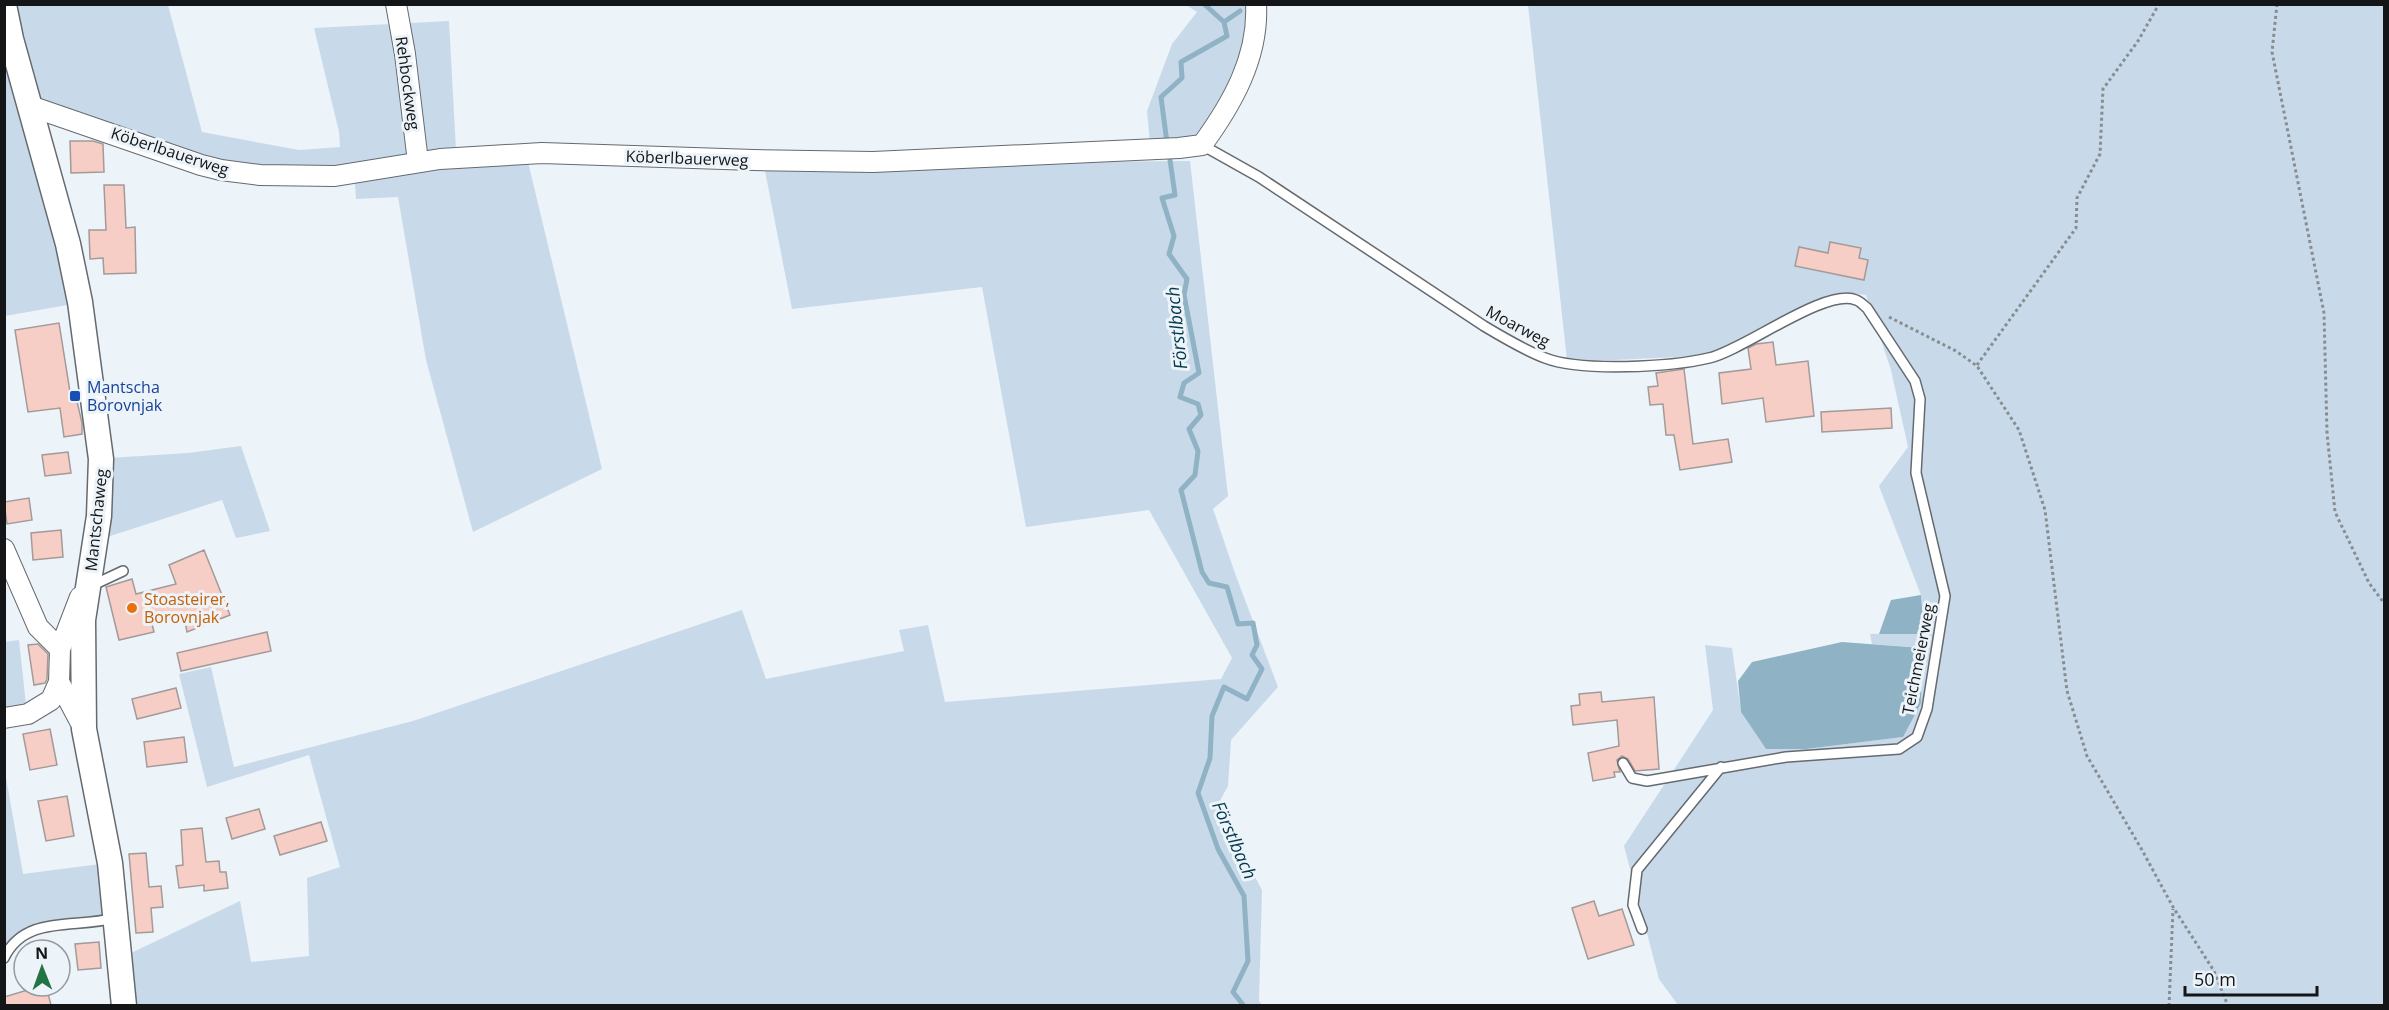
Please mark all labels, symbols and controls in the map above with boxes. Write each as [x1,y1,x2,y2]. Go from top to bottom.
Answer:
street label: Rehbockweg [391,35,425,131]
street label: Köberlbauerweg [108,122,232,181]
street label: Köberlbauerweg [625,145,749,171]
water label: Förstlbach [1160,285,1192,371]
street label: Moarweg [1482,300,1554,352]
place label: Mantscha Borovnjak [87,376,163,416]
marker: Mantscha Borovnjak [68,389,82,403]
street label: Mantschaweg [80,467,112,572]
place label: Stoasteirer, Borovnjak [144,588,230,628]
marker: Stoasteirer, Borovnjak [125,601,139,615]
street label: Teichmeierweg [1896,601,1940,716]
water label: Förstlbach [1207,797,1263,883]
north arrow [12,938,72,998]
text: N [35,942,48,964]
scale bar [2185,959,2317,997]
text: 50 m [2194,967,2236,991]

